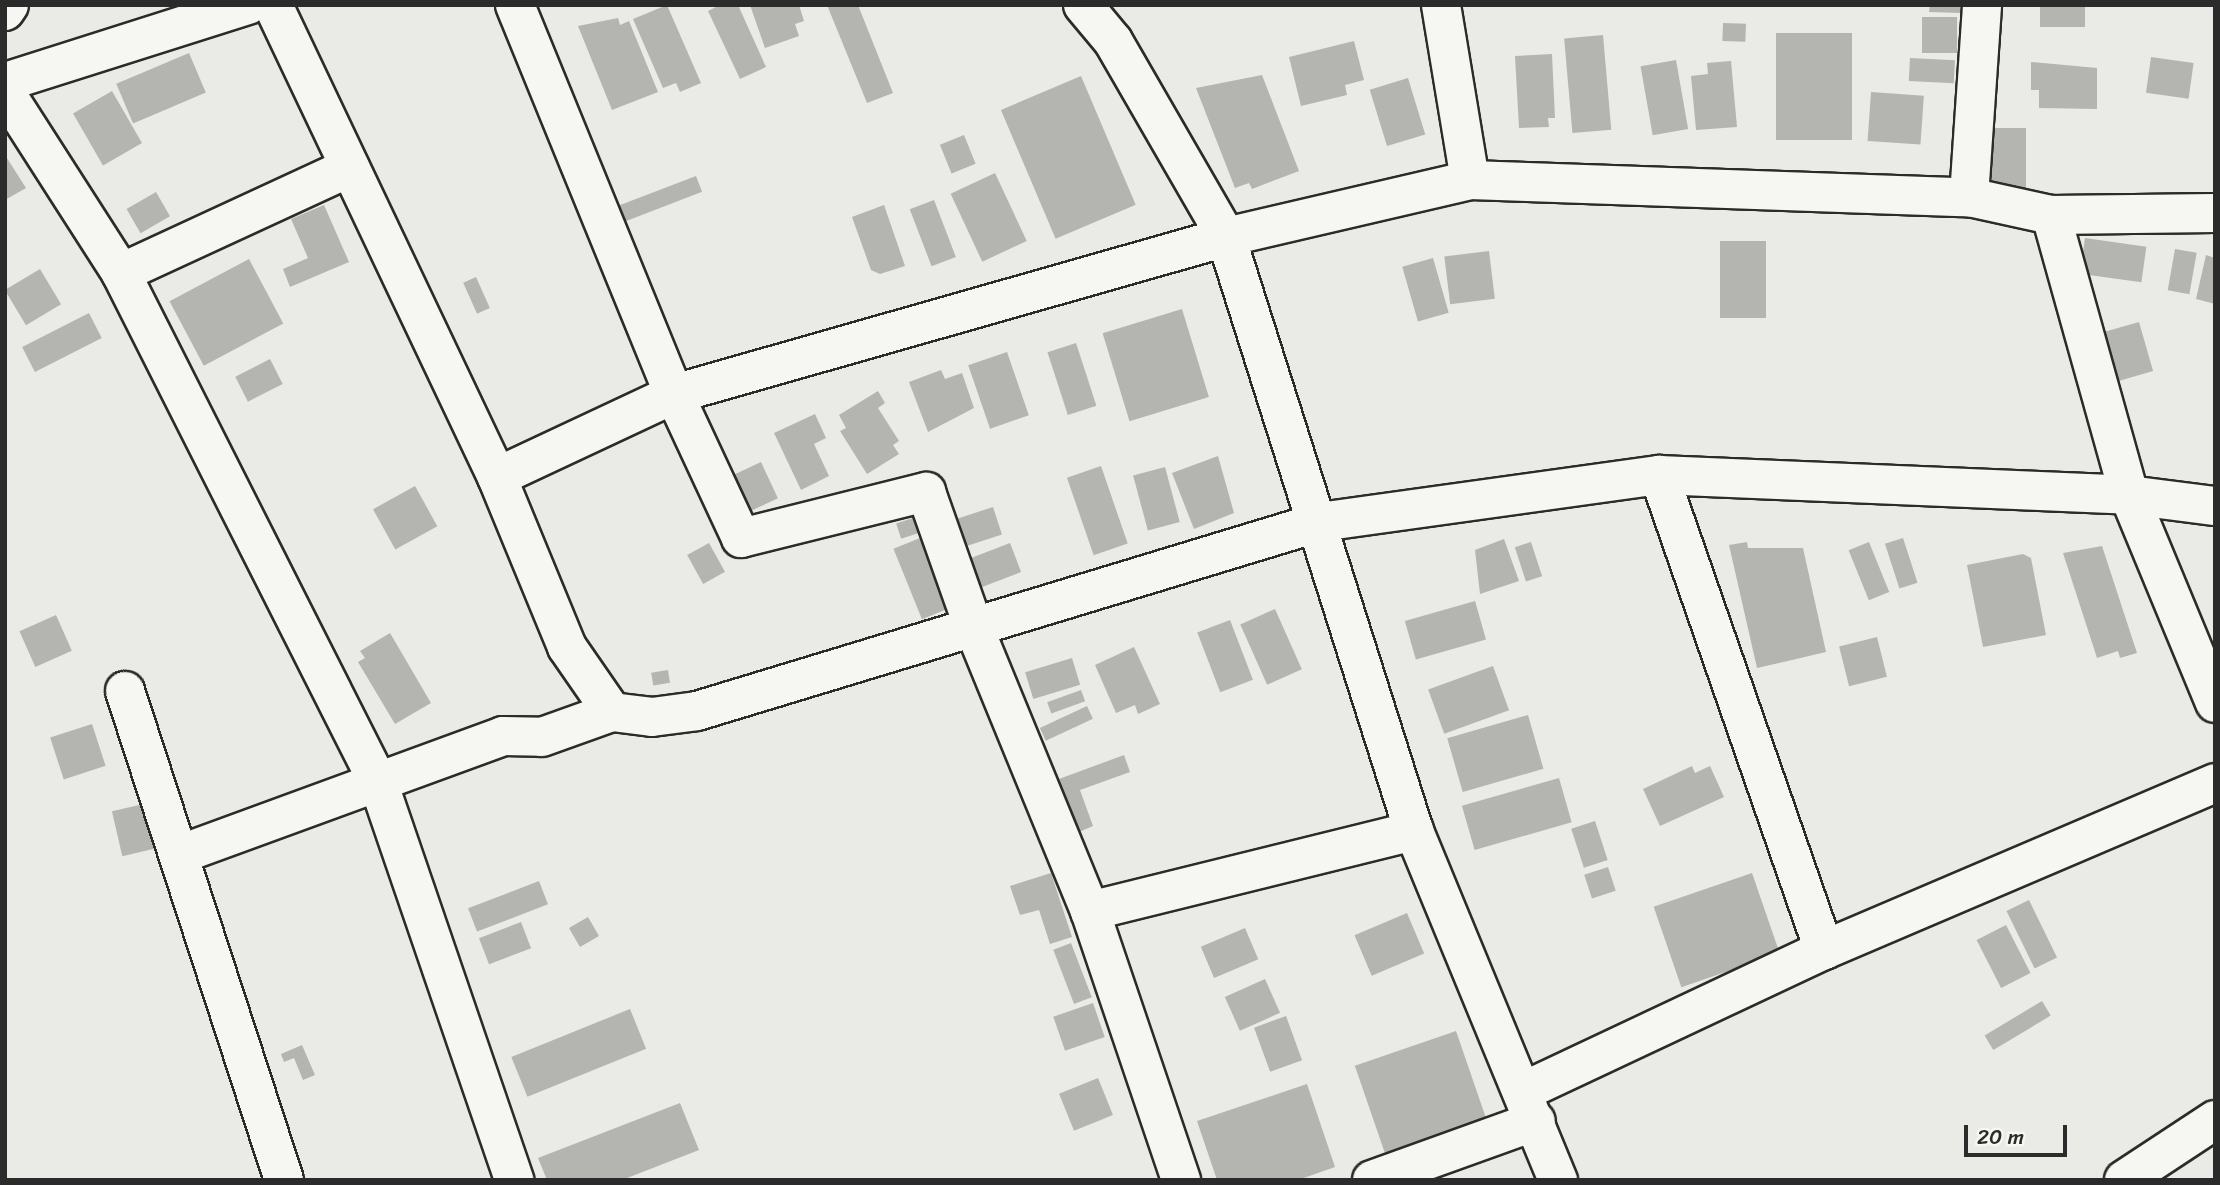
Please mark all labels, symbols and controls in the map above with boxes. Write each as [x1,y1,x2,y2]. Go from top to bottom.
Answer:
scale bar [1968,1112,2071,1156]
text: 20 m [1977,1118,2024,1156]

